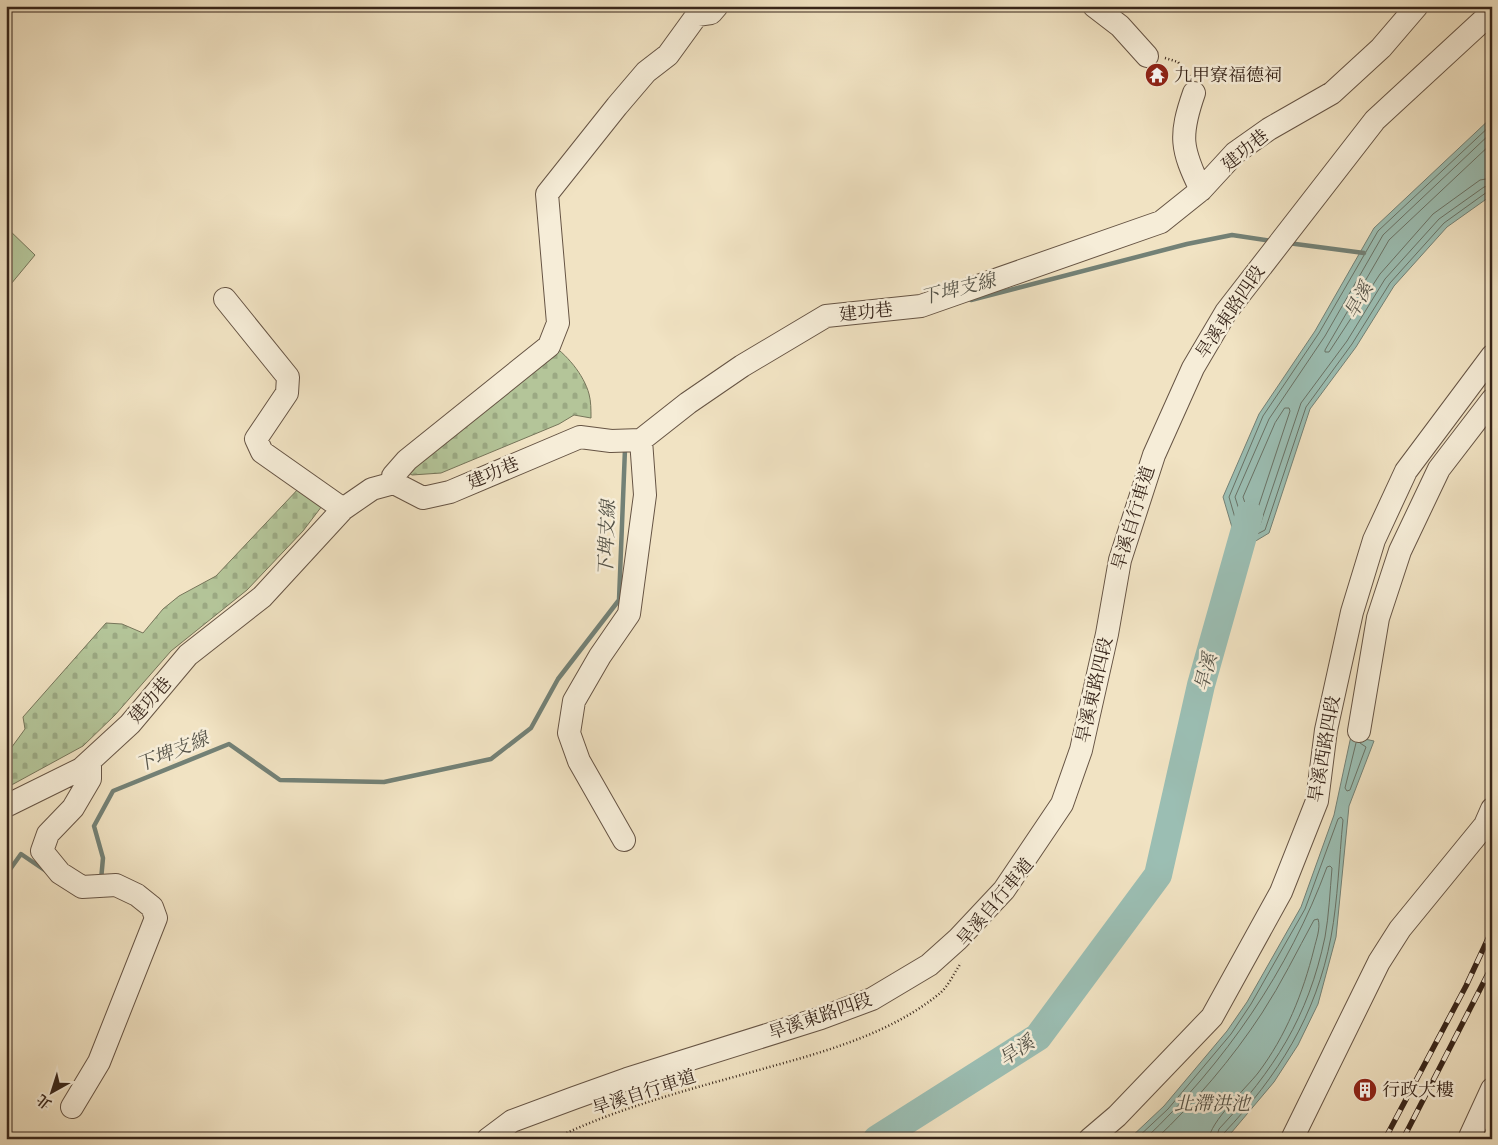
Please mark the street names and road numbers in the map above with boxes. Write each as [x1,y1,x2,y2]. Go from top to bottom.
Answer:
street label: 建功巷 [1216,124,1273,176]
street label: 旱溪東路四段 [1190,261,1269,363]
street label: 建功巷 [838,297,894,326]
street label: 建功巷 [463,451,522,494]
street label: 旱溪自行車道 [1106,463,1159,573]
street label: 旱溪東路四段 [1070,635,1117,745]
street label: 建功巷 [123,672,176,728]
street label: 旱溪西路四段 [1303,694,1344,804]
street label: 旱溪自行車道 [951,853,1038,950]
street label: 旱溪東路四段 [765,987,875,1044]
street label: 旱溪自行車道 [589,1064,699,1119]

